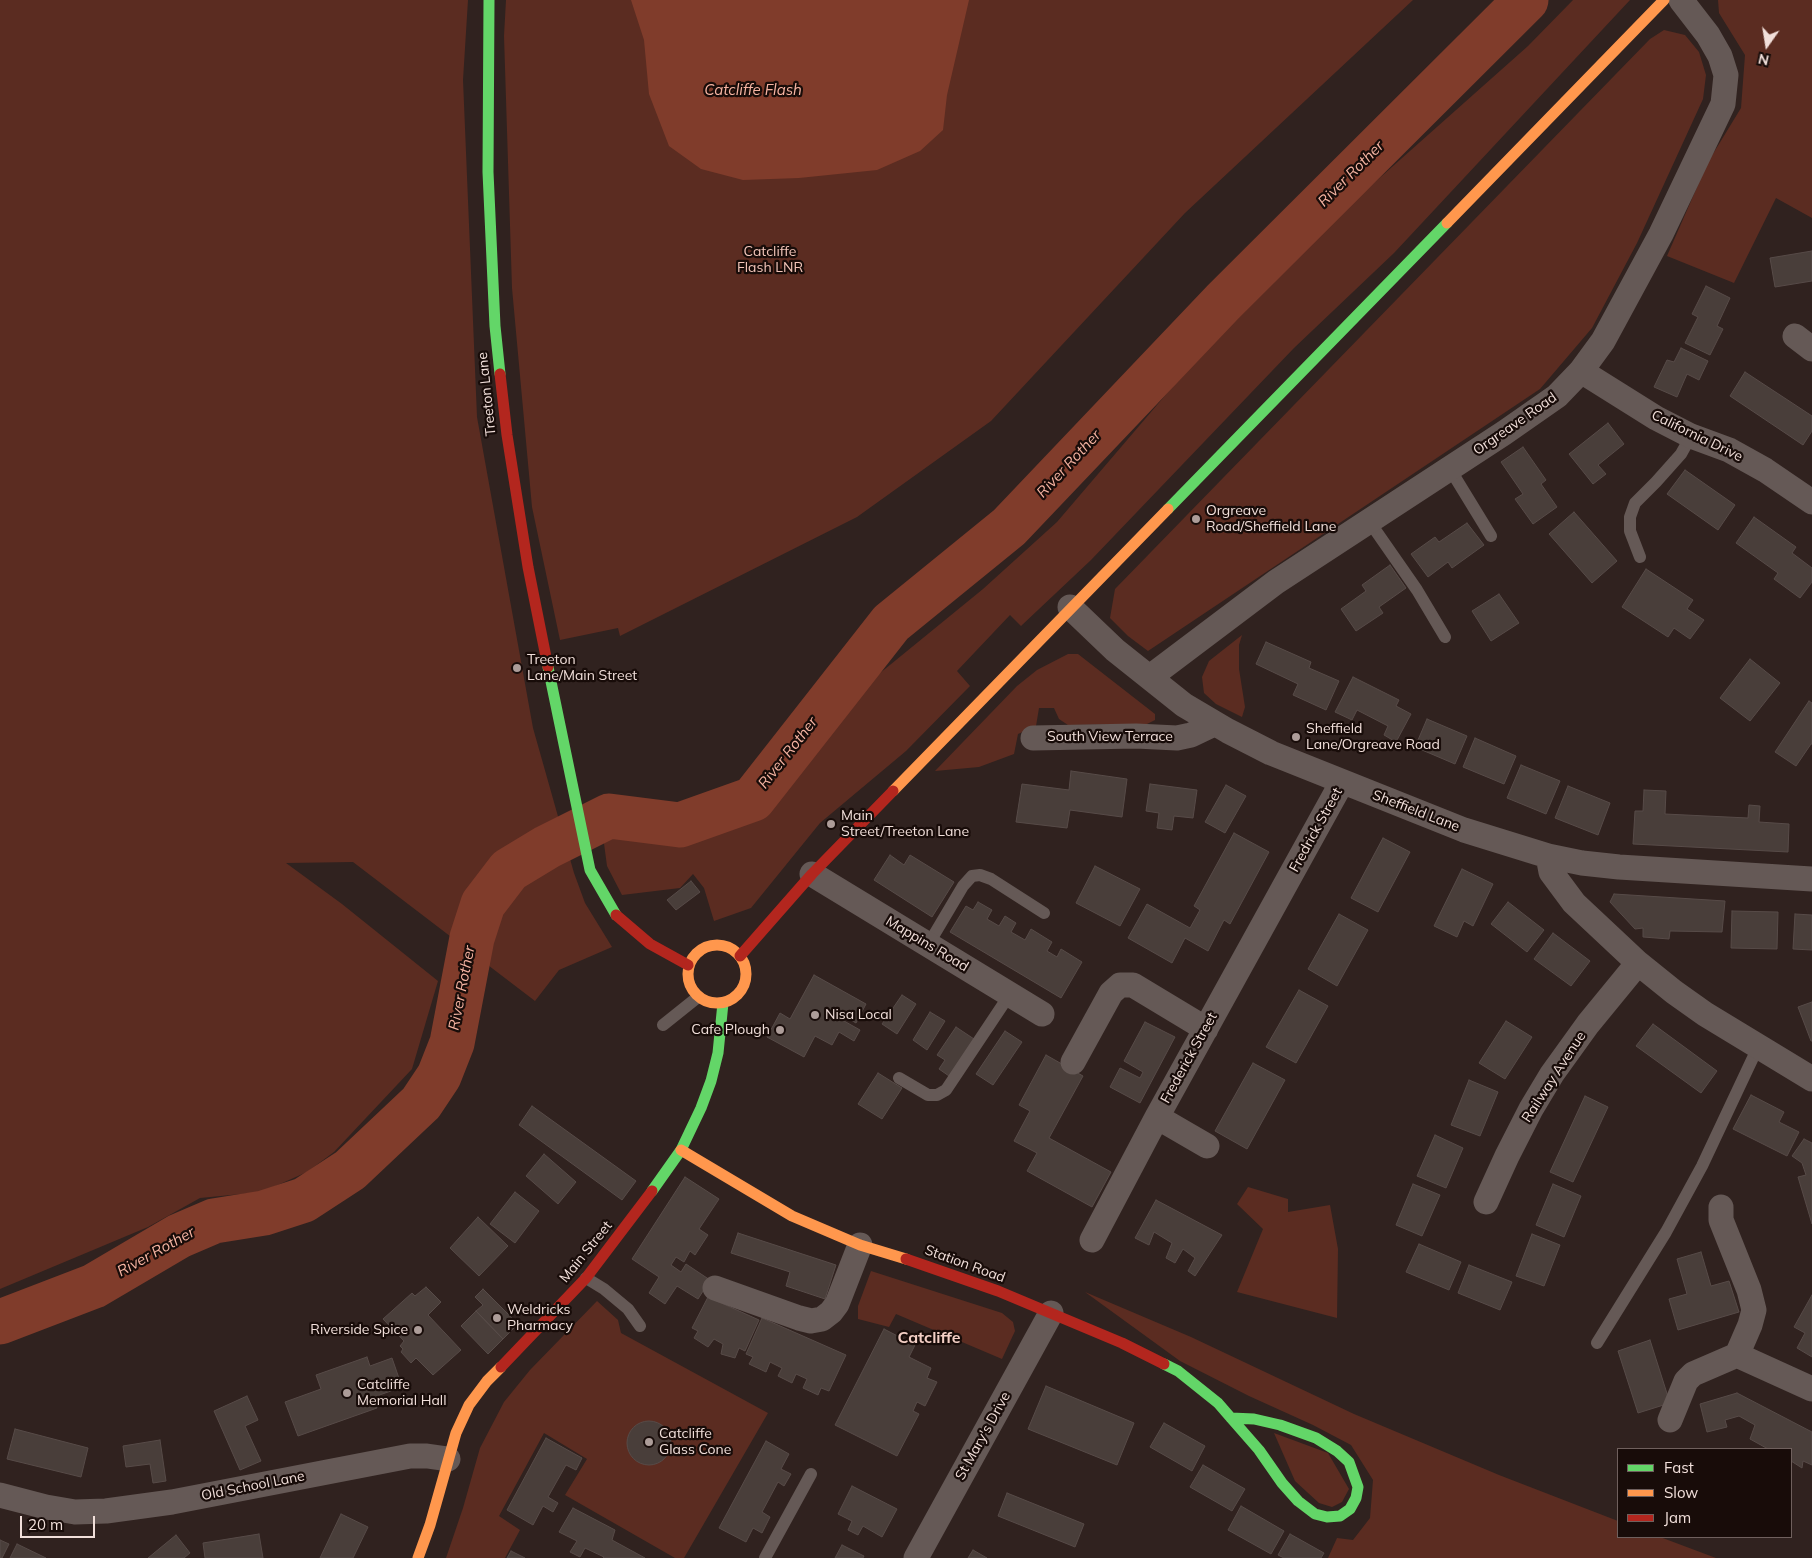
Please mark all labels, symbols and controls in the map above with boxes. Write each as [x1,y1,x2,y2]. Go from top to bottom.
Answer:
north arrow [1742,20,1792,70]
text: N [1756,50,1771,70]
water label: Catcliffe Flash [704,81,802,99]
water label: River Rother [1314,137,1388,211]
park label: Catcliffe Flash LNR [737,244,803,276]
street label: Treeton Lane [474,351,500,437]
street label: Orgreave Road [1470,389,1560,459]
street label: California Drive [1649,407,1745,465]
water label: River Rother [1033,427,1105,501]
place label: Orgreave Road/Sheffield Lane [1206,503,1336,536]
marker: Orgreave Road/Sheffield Lane [1190,513,1202,525]
place label: Treeton Lane/Main Street [527,652,637,684]
marker: Treeton Lane/Main Street [511,662,523,674]
water label: River Rother [755,714,821,792]
place label: Sheffield Lane/Orgreave Road [1306,721,1440,754]
street label: South View Terrace [1047,729,1173,745]
marker: Sheffield Lane/Orgreave Road [1290,731,1302,743]
street label: Fredrick Street [1286,785,1346,875]
street label: Sheffield Lane [1370,787,1462,835]
place label: Main Street/Treeton Lane [841,808,969,840]
marker: Main Street/Treeton Lane [825,818,837,830]
street label: Mappins Road [883,913,971,975]
water label: River Rother [445,944,479,1032]
place label: Nisa Local [825,1007,892,1023]
marker: Nisa Local [809,1009,821,1021]
street label: Frederick Street [1157,1010,1221,1106]
place label: Cafe Plough [691,1022,770,1038]
marker: Cafe Plough [774,1024,786,1036]
street label: Railway Avenue [1518,1028,1590,1126]
street label: Main Street [556,1218,616,1286]
water label: River Rother [114,1223,198,1281]
street label: Station Road [922,1242,1008,1286]
place label: Weldricks Pharmacy [507,1302,573,1334]
marker: Weldricks Pharmacy [491,1312,503,1324]
place label: Riverside Spice [310,1322,408,1338]
marker: Riverside Spice [412,1324,424,1336]
district label: Catcliffe [898,1328,960,1348]
place label: Catcliffe Memorial Hall [357,1377,447,1410]
marker: Catcliffe Memorial Hall [341,1387,353,1399]
street label: St Mary's Drive [952,1389,1014,1483]
place label: Catcliffe Glass Cone [659,1426,731,1458]
marker: Catcliffe Glass Cone [643,1436,655,1448]
legend [1617,1448,1792,1538]
text: Fast [1664,1458,1694,1477]
street label: Old School Lane [200,1468,306,1504]
text: Slow [1664,1483,1698,1502]
scale bar [22,1506,98,1538]
text: Jam [1664,1508,1691,1527]
text: 20 m [28,1515,63,1534]

